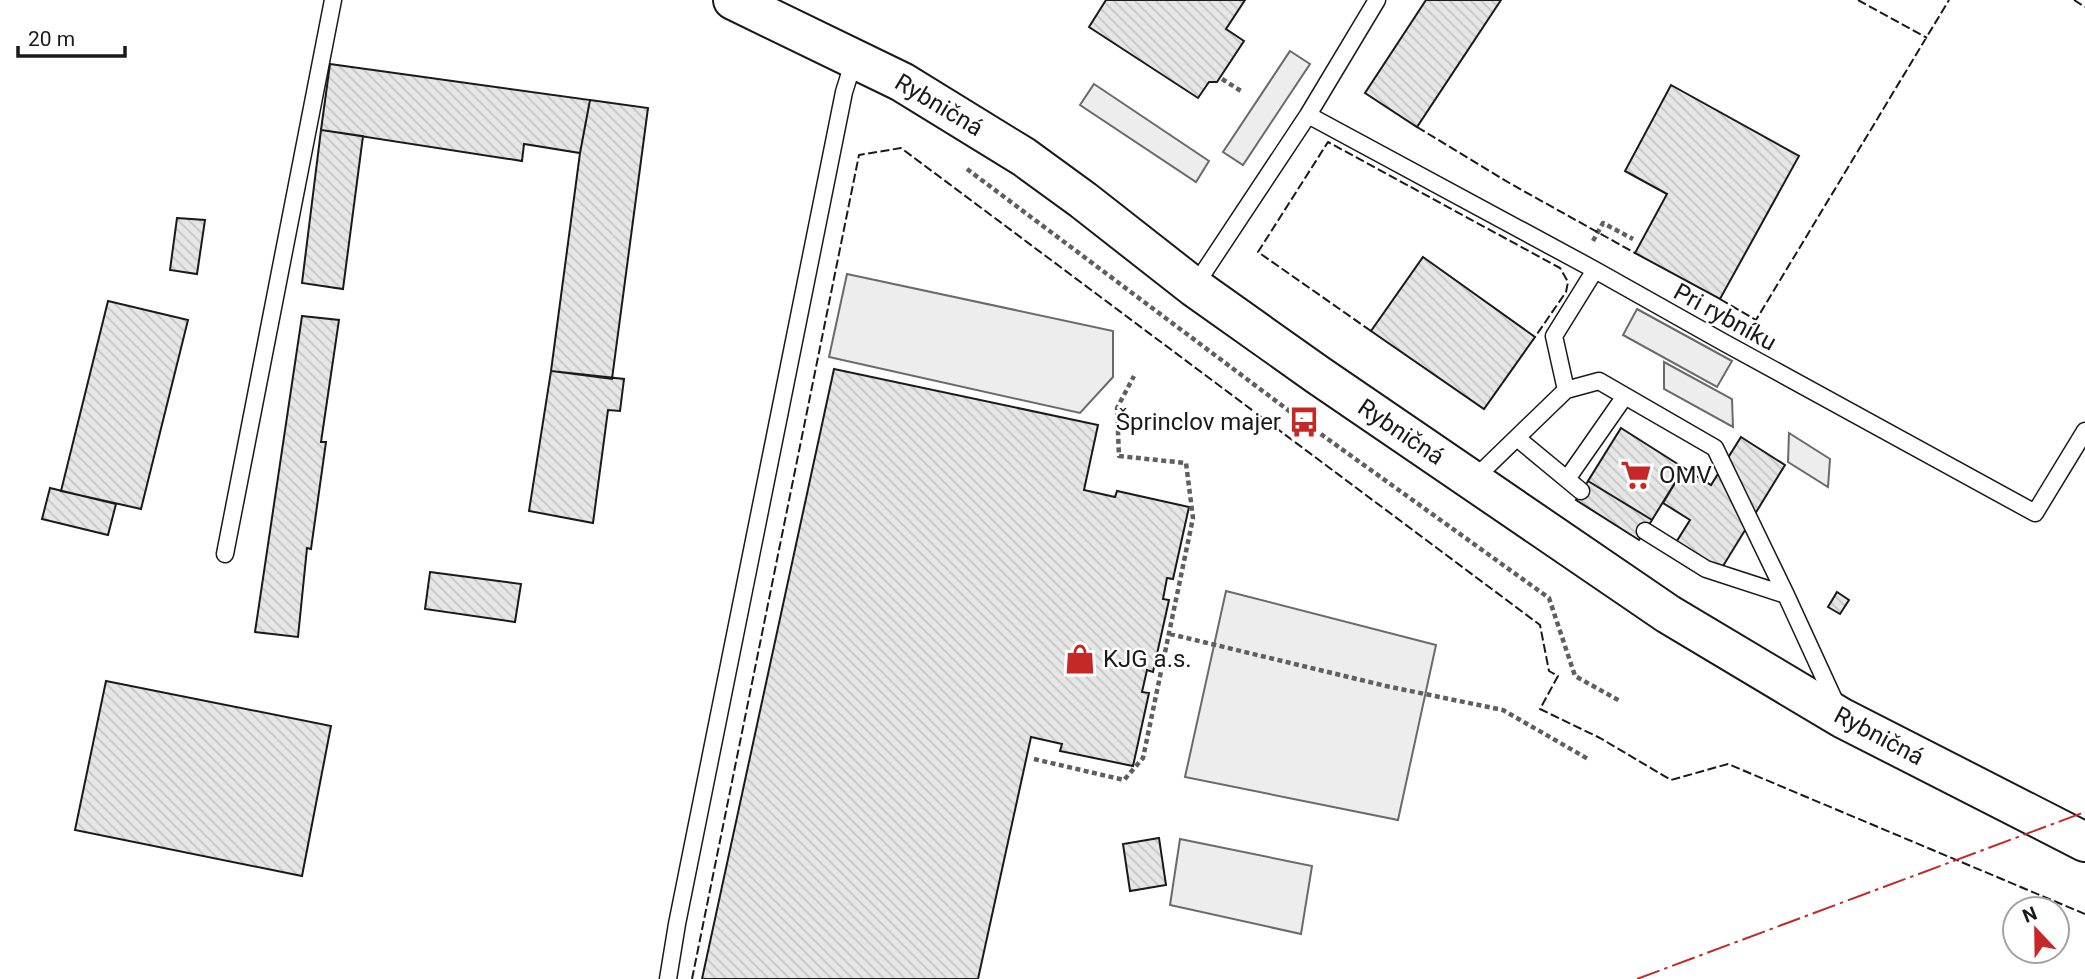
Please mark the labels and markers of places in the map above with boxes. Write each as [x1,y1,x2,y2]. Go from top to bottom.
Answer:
bus stop icon: Šprinclov majer [1287,405,1321,439]
place label: Šprinclov majer [1116,408,1281,436]
supermarket icon: OMV [1619,458,1653,492]
place label: OMV [1659,461,1712,489]
shop icon: KJG a.s. [1063,642,1097,676]
place label: KJG a.s. [1103,645,1192,673]

